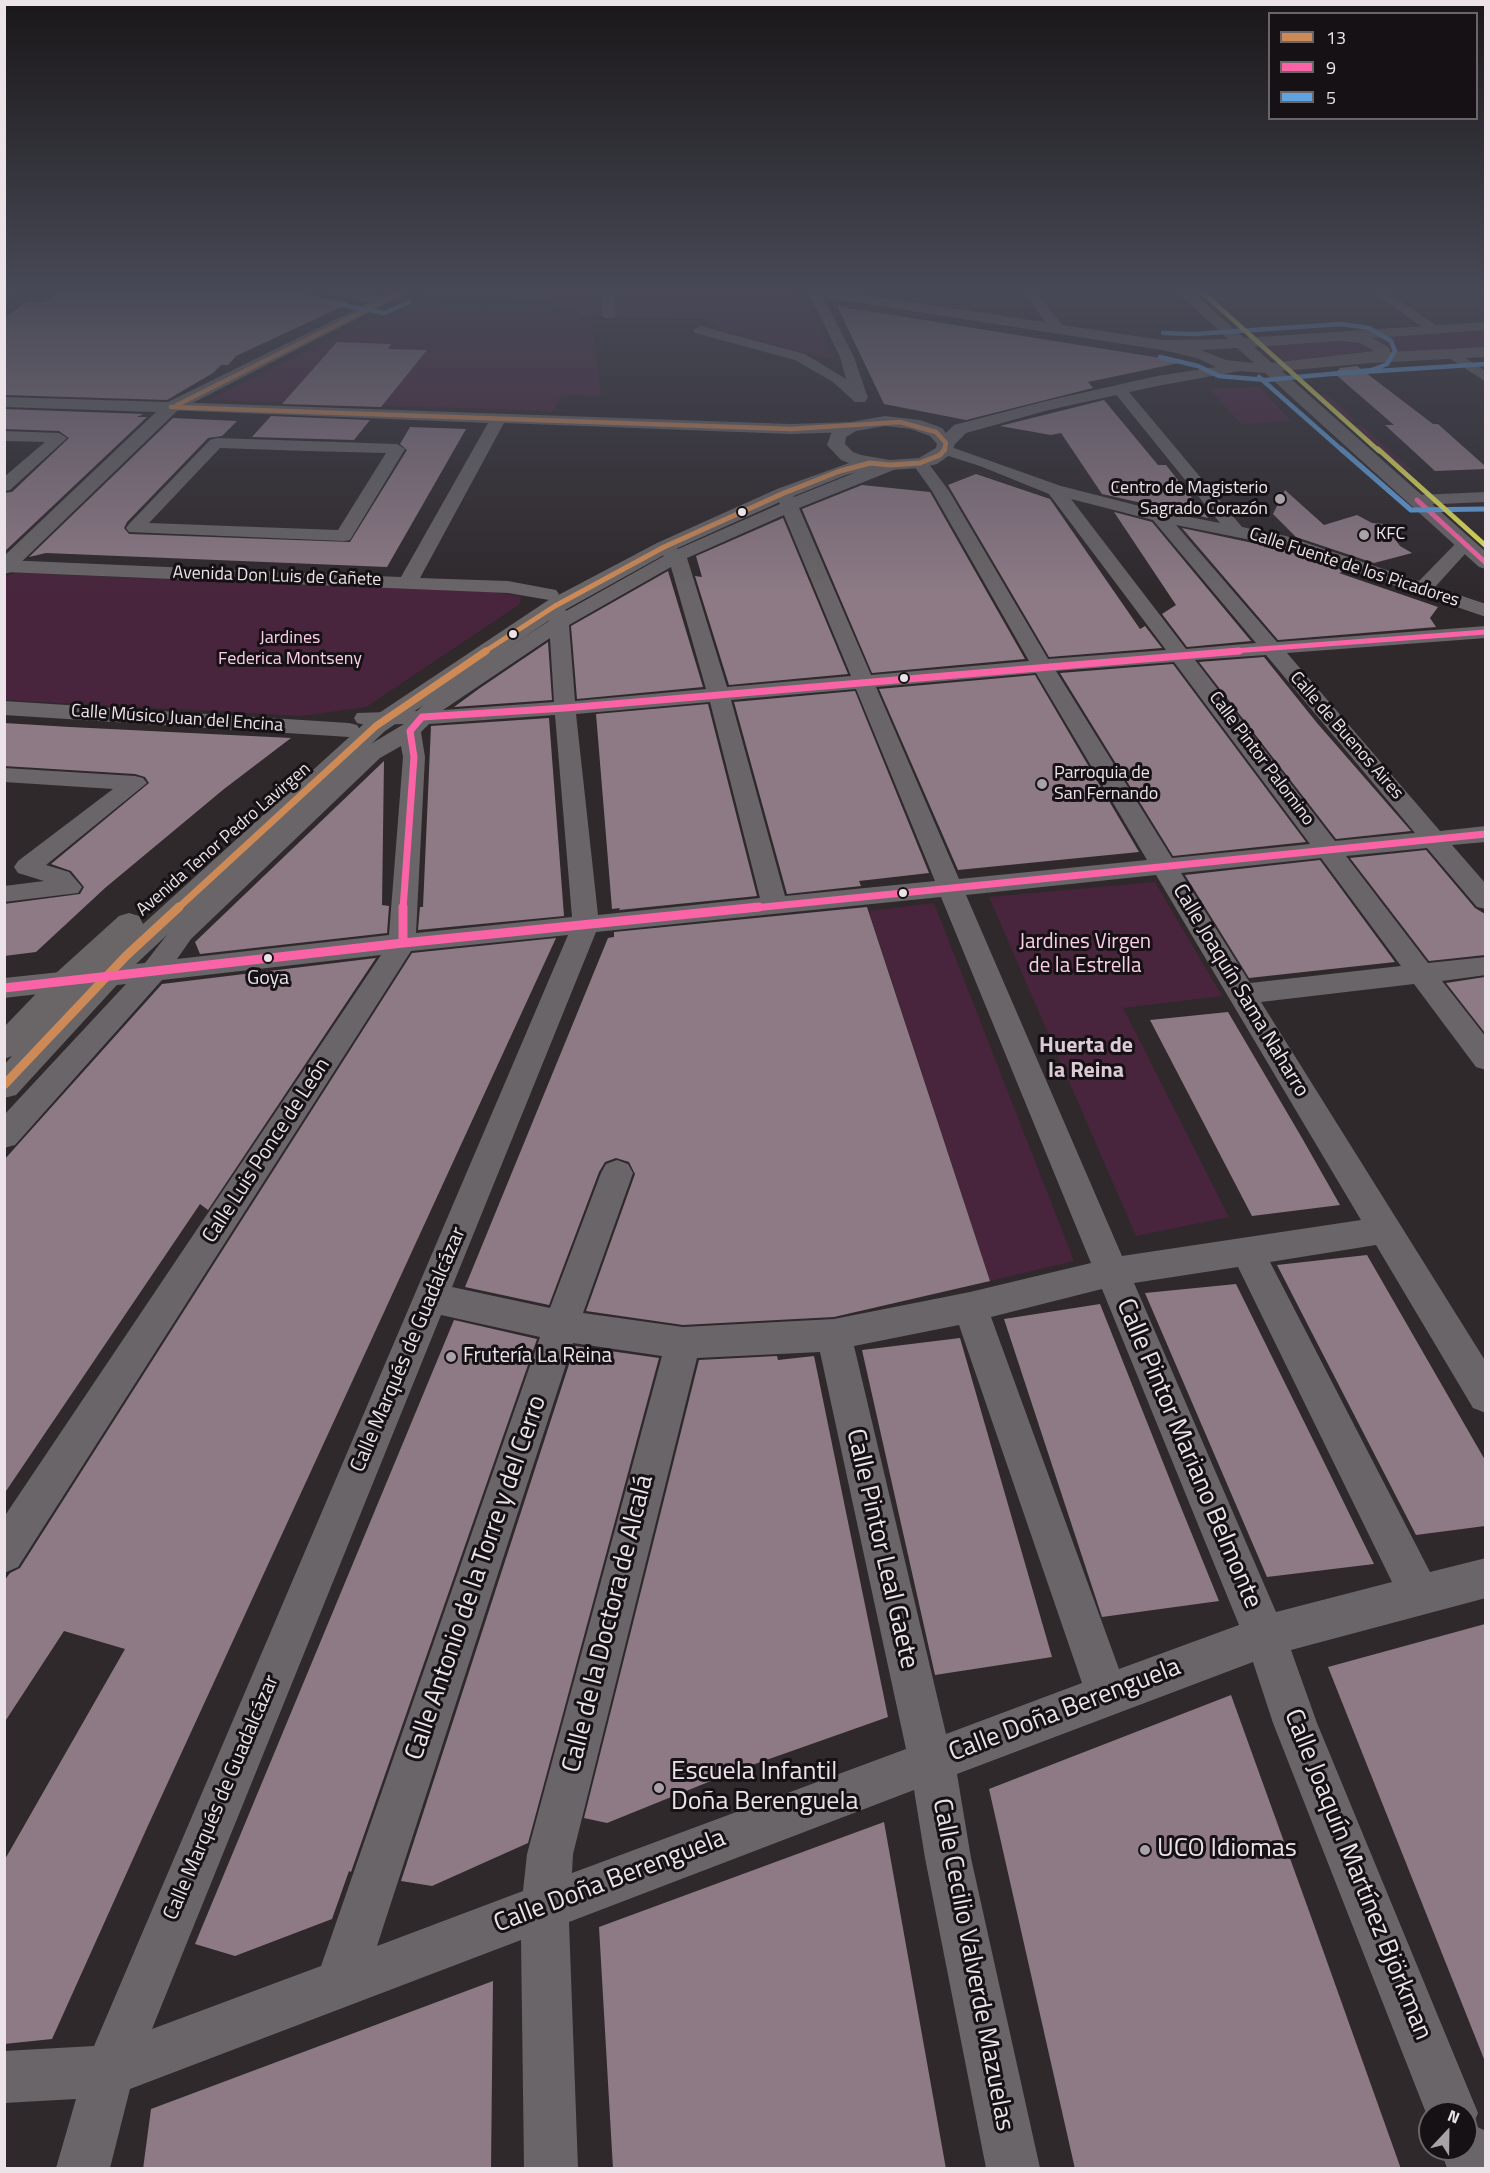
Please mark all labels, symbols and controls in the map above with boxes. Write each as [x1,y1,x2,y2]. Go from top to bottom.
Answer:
legend [1268,12,1478,120]
text: 13 [1326,24,1346,51]
text: 9 [1326,54,1336,81]
text: 5 [1326,84,1336,111]
place label: Centro de Magisterio Sagrado Corazón [1111,478,1268,520]
marker: Centro de Magisterio Sagrado Corazón [1273,492,1287,506]
unlabelled marker [736,506,748,518]
street label: Calle Fuente de los Picadores [1246,524,1462,612]
place label: KFC [1376,524,1405,546]
marker: KFC [1357,528,1371,542]
street label: Avenida Don Luis de Cañete [172,563,382,591]
park label: Jardines Federica Montseny [218,628,362,670]
unlabelled marker [507,628,519,640]
street label: Calle de Buenos Aires [1285,668,1407,804]
unlabelled marker [898,672,910,684]
street label: Calle Pintor Palomino [1204,688,1318,830]
street label: Calle Músico Juan del Encina [70,701,284,737]
street label: Avenida Tenor Pedro Lavirgen [133,759,315,921]
place label: Parroquia de San Fernando [1054,763,1158,806]
marker: Parroquia de San Fernando [1035,777,1049,791]
street label: Calle Joaquín Sama Naharro [1166,880,1314,1102]
unlabelled marker [897,887,909,899]
park label: Jardines Virgen de la Estrella [1019,930,1151,980]
marker: Goya [262,952,274,964]
place label: Goya [247,967,289,991]
district label: Huerta de la Reina [1039,1034,1133,1086]
street label: Calle Luis Ponce de León [198,1054,336,1248]
street label: Calle Marqués de Guadalcázar [346,1224,472,1476]
street label: Calle Pintor Mariano Belmonte [1109,1294,1267,1614]
place label: Frutería La Reina [463,1344,612,1370]
marker: Frutería La Reina [444,1350,458,1364]
street label: Calle Antonio de la Torre y del Cerro [400,1392,554,1764]
street label: Calle Pintor Leal Gaete [838,1426,924,1672]
street label: Calle de la Doctora de Alcalá [557,1472,661,1776]
street label: Calle Doña Berenguela [945,1652,1185,1770]
street label: Calle Marqués de Guadalcázar [159,1672,285,1924]
street label: Calle Joaquín Martínez Björkman [1276,1705,1438,2045]
place label: Escuela Infantil Doña Berenguela [671,1757,859,1818]
marker: Escuela Infantil Doña Berenguela [652,1781,666,1795]
street label: Calle Cecilio Valverde Mazuelas [924,1796,1020,2134]
street label: Calle Doña Berenguela [490,1823,730,1941]
place label: UCO Idiomas [1157,1834,1297,1866]
marker: UCO Idiomas [1138,1843,1152,1857]
north arrow [1418,2101,1478,2161]
text: N [1444,2103,1464,2129]

